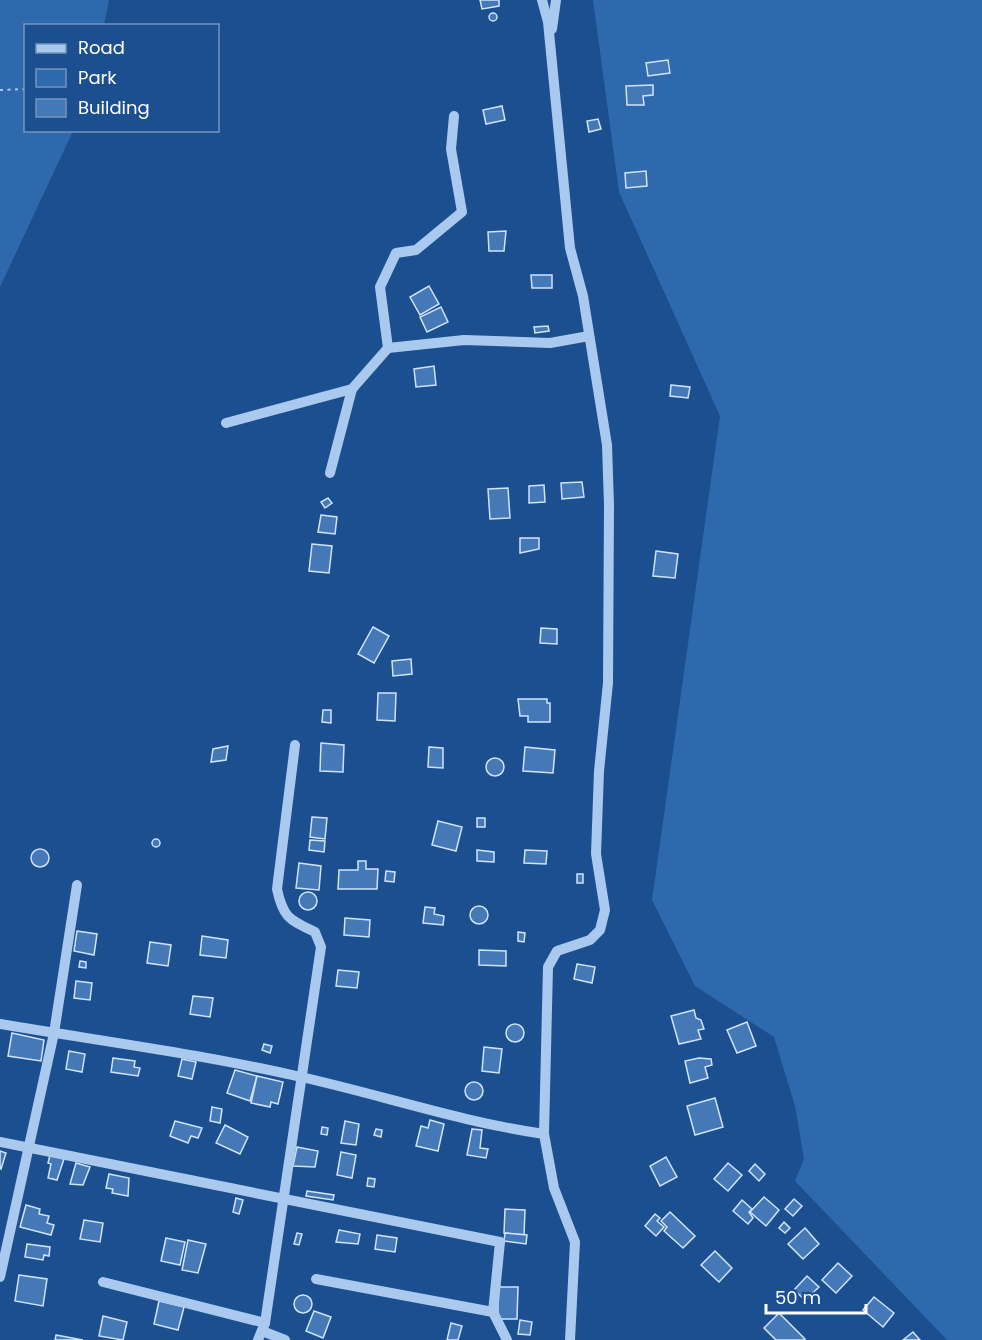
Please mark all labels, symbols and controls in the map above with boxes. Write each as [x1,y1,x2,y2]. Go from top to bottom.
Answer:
legend [24,24,219,132]
text: Road [78,35,125,60]
text: Park [78,65,117,90]
text: Building [78,95,150,120]
scale bar [766,1277,866,1315]
text: 50 m [775,1285,821,1310]

